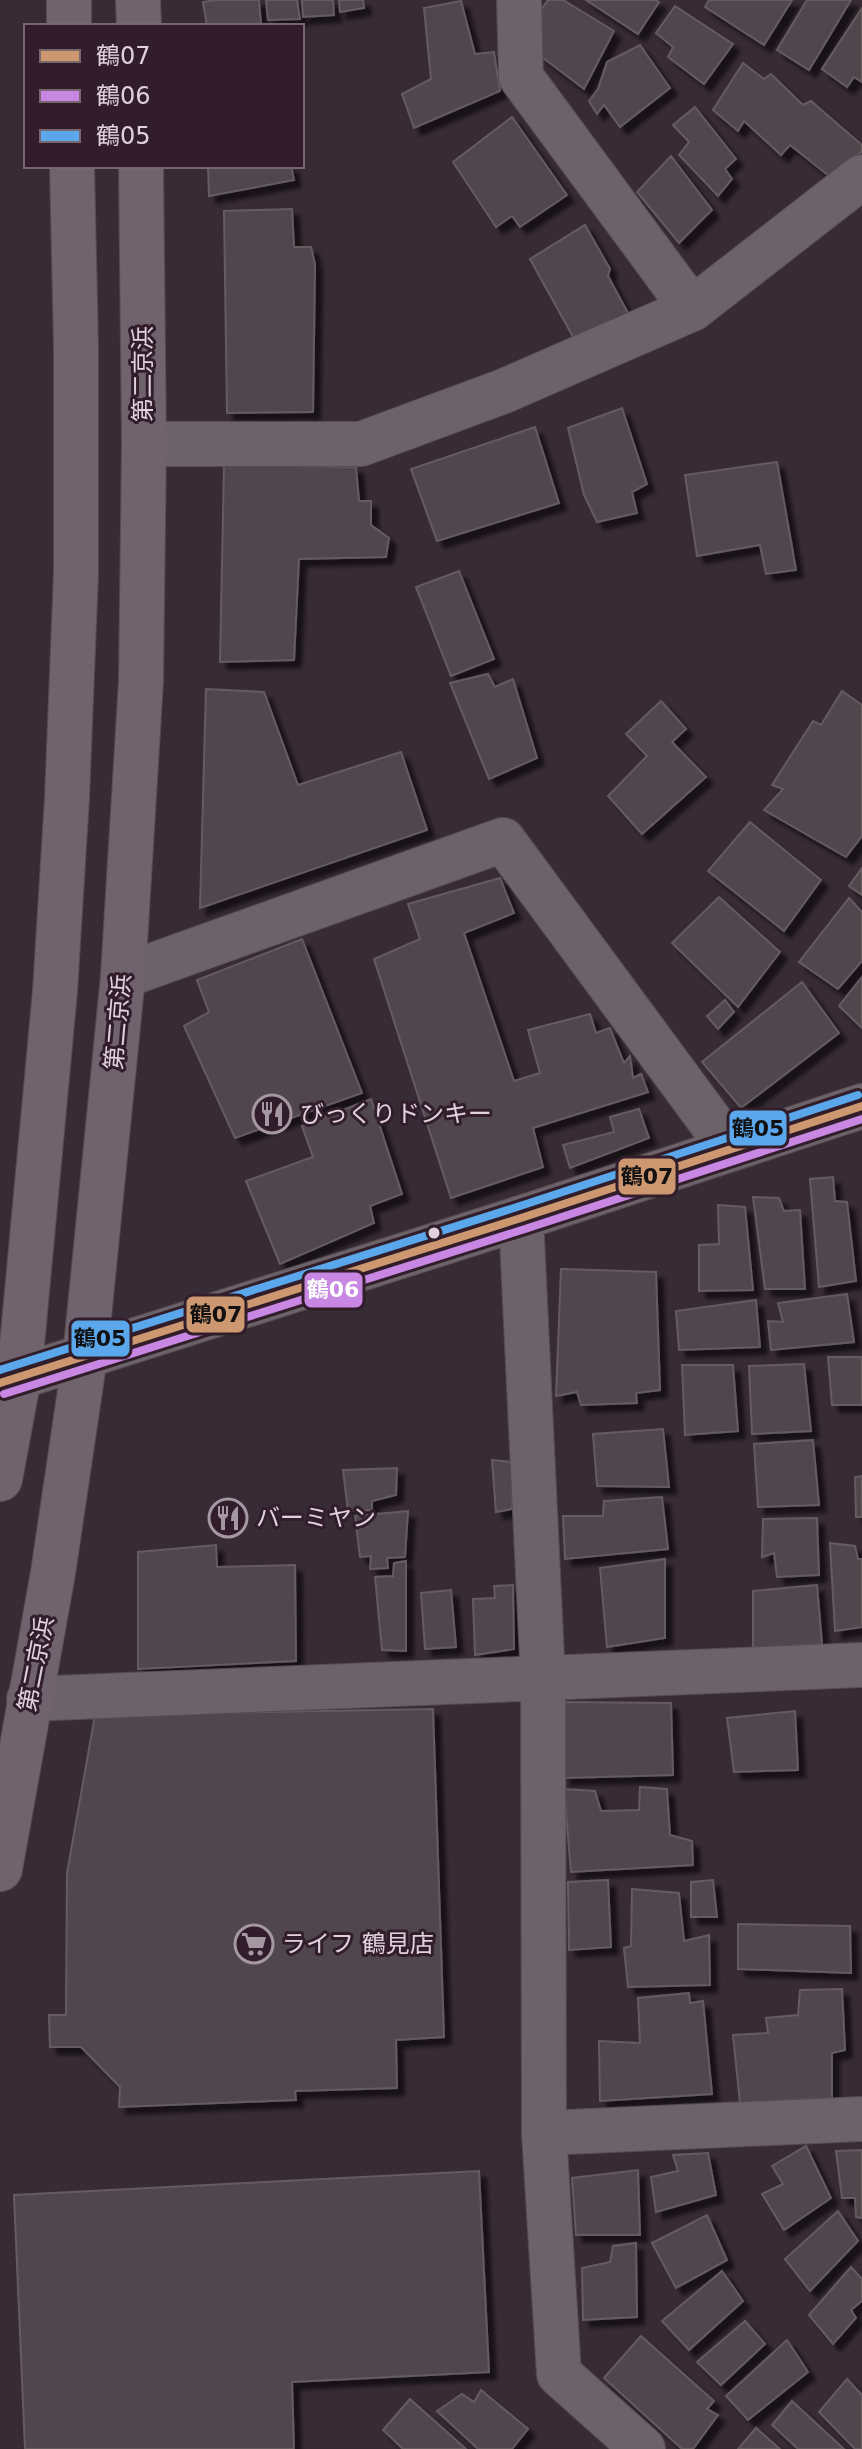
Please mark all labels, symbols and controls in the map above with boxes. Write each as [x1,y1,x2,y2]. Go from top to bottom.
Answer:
legend [24,24,304,168]
text: 鶴07 [96,42,151,70]
text: 鶴06 [96,82,151,110]
text: 鶴05 [96,122,151,150]
street label: 第二京浜 [129,326,157,422]
street label: 第二京浜 [100,973,136,1071]
restaurant icon: びっくりドンキー [251,1093,293,1135]
place label: びっくりドンキー [300,1100,492,1128]
line badge: 鶴05 [728,1109,788,1147]
text: 鶴05 [732,1116,784,1141]
line badge: 鶴07 [617,1157,677,1196]
text: 鶴07 [621,1164,673,1189]
unlabelled marker [426,1225,442,1241]
line badge: 鶴06 [303,1271,364,1309]
text: 鶴06 [307,1277,359,1302]
line badge: 鶴07 [185,1295,246,1334]
text: 鶴07 [190,1302,242,1327]
line badge: 鶴05 [70,1319,131,1358]
text: 鶴05 [74,1326,126,1351]
restaurant icon: バーミヤン [207,1497,249,1539]
place label: バーミヤン [256,1504,376,1532]
street label: 第二京浜 [13,1614,59,1714]
supermarket icon: ライフ 鶴見店 [233,1923,275,1965]
place label: ライフ 鶴見店 [282,1930,434,1958]

